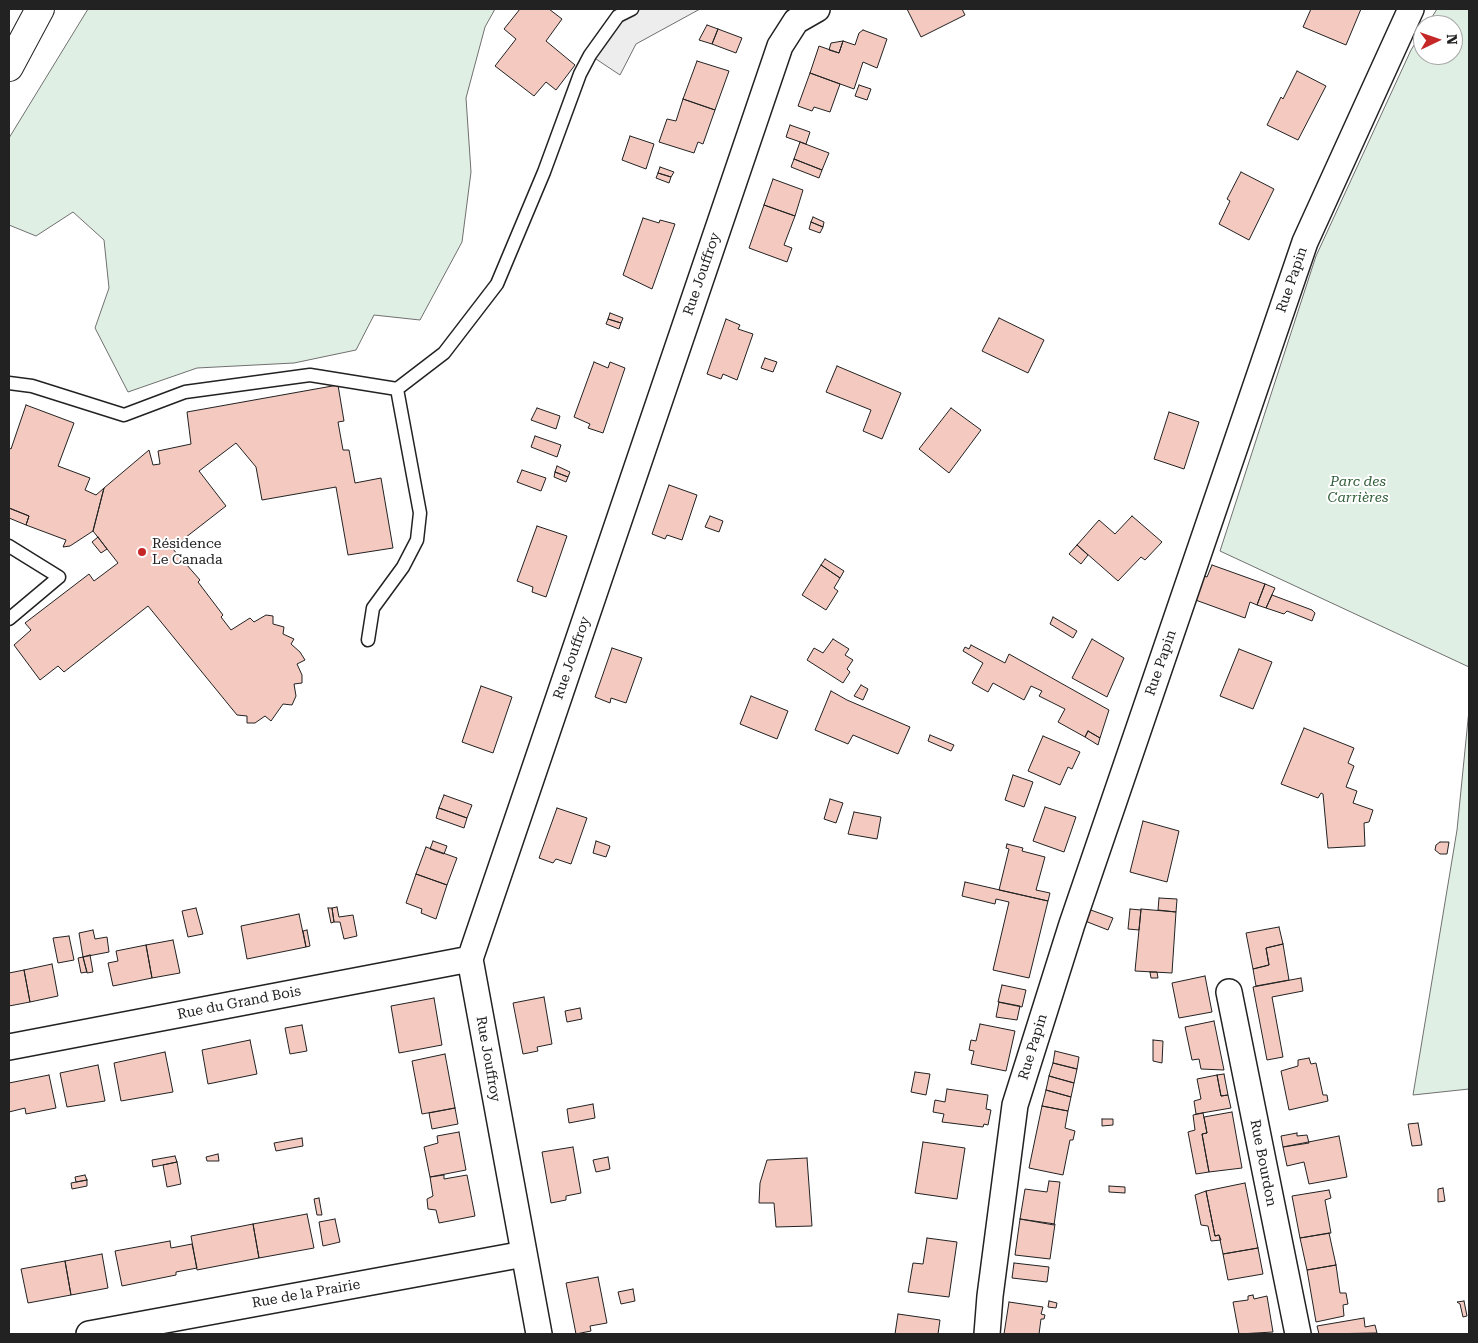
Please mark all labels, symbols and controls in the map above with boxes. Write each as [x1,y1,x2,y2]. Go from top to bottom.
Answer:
north arrow [1413,15,1463,65]
text: N [1444,33,1460,45]
street label: Rue Jouffroy [680,230,724,318]
street label: Rue Papin [1273,245,1311,315]
park label: Parc des Carrières [1328,474,1388,507]
place label: Résidence Le Canada [152,536,223,568]
marker: Résidence Le Canada [136,546,148,558]
street label: Rue Jouffroy [550,614,594,702]
street label: Rue Papin [1142,628,1180,698]
street label: Rue du Grand Bois [176,983,302,1023]
street label: Rue Papin [1015,1012,1051,1082]
street label: Rue Jouffroy [472,1015,504,1103]
street label: Rue Bourdon [1246,1118,1280,1208]
street label: Rue de la Prairie [251,1276,361,1312]

